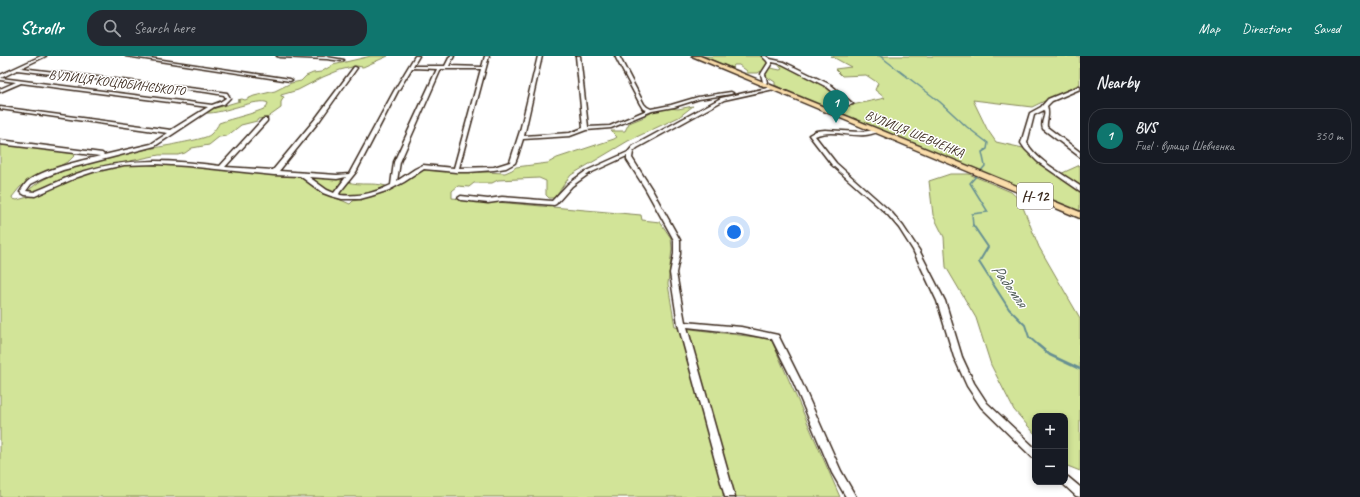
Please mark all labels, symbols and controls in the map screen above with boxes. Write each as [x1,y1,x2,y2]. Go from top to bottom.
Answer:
search box [87,10,367,46]
text: Strollr [20,16,63,40]
icon: search [101,17,123,39]
text: Search here [133,19,195,38]
text: Map [1199,20,1220,37]
text: Directions [1242,20,1291,37]
text: Saved [1313,20,1340,37]
street label: ВУЛИЦЯ КОЦЮБИНСЬКОГО [48,67,187,99]
text: Nearby [1096,72,1139,93]
pin: 1 [823,90,849,123]
street label: ВУЛИЦЯ ШЕВЧЕНКА [863,107,967,161]
text: BVS [1135,119,1157,138]
text: 1 [1107,128,1113,144]
text: 350 m [1315,128,1343,144]
text: Fuel · вулиця Шевченка [1135,138,1234,154]
road number: Н-12 [1017,183,1053,209]
your location [724,222,744,242]
water label: Радомля [987,260,1034,313]
map controls [1032,413,1068,485]
button: + [1032,413,1068,449]
button: − [1032,449,1068,485]

